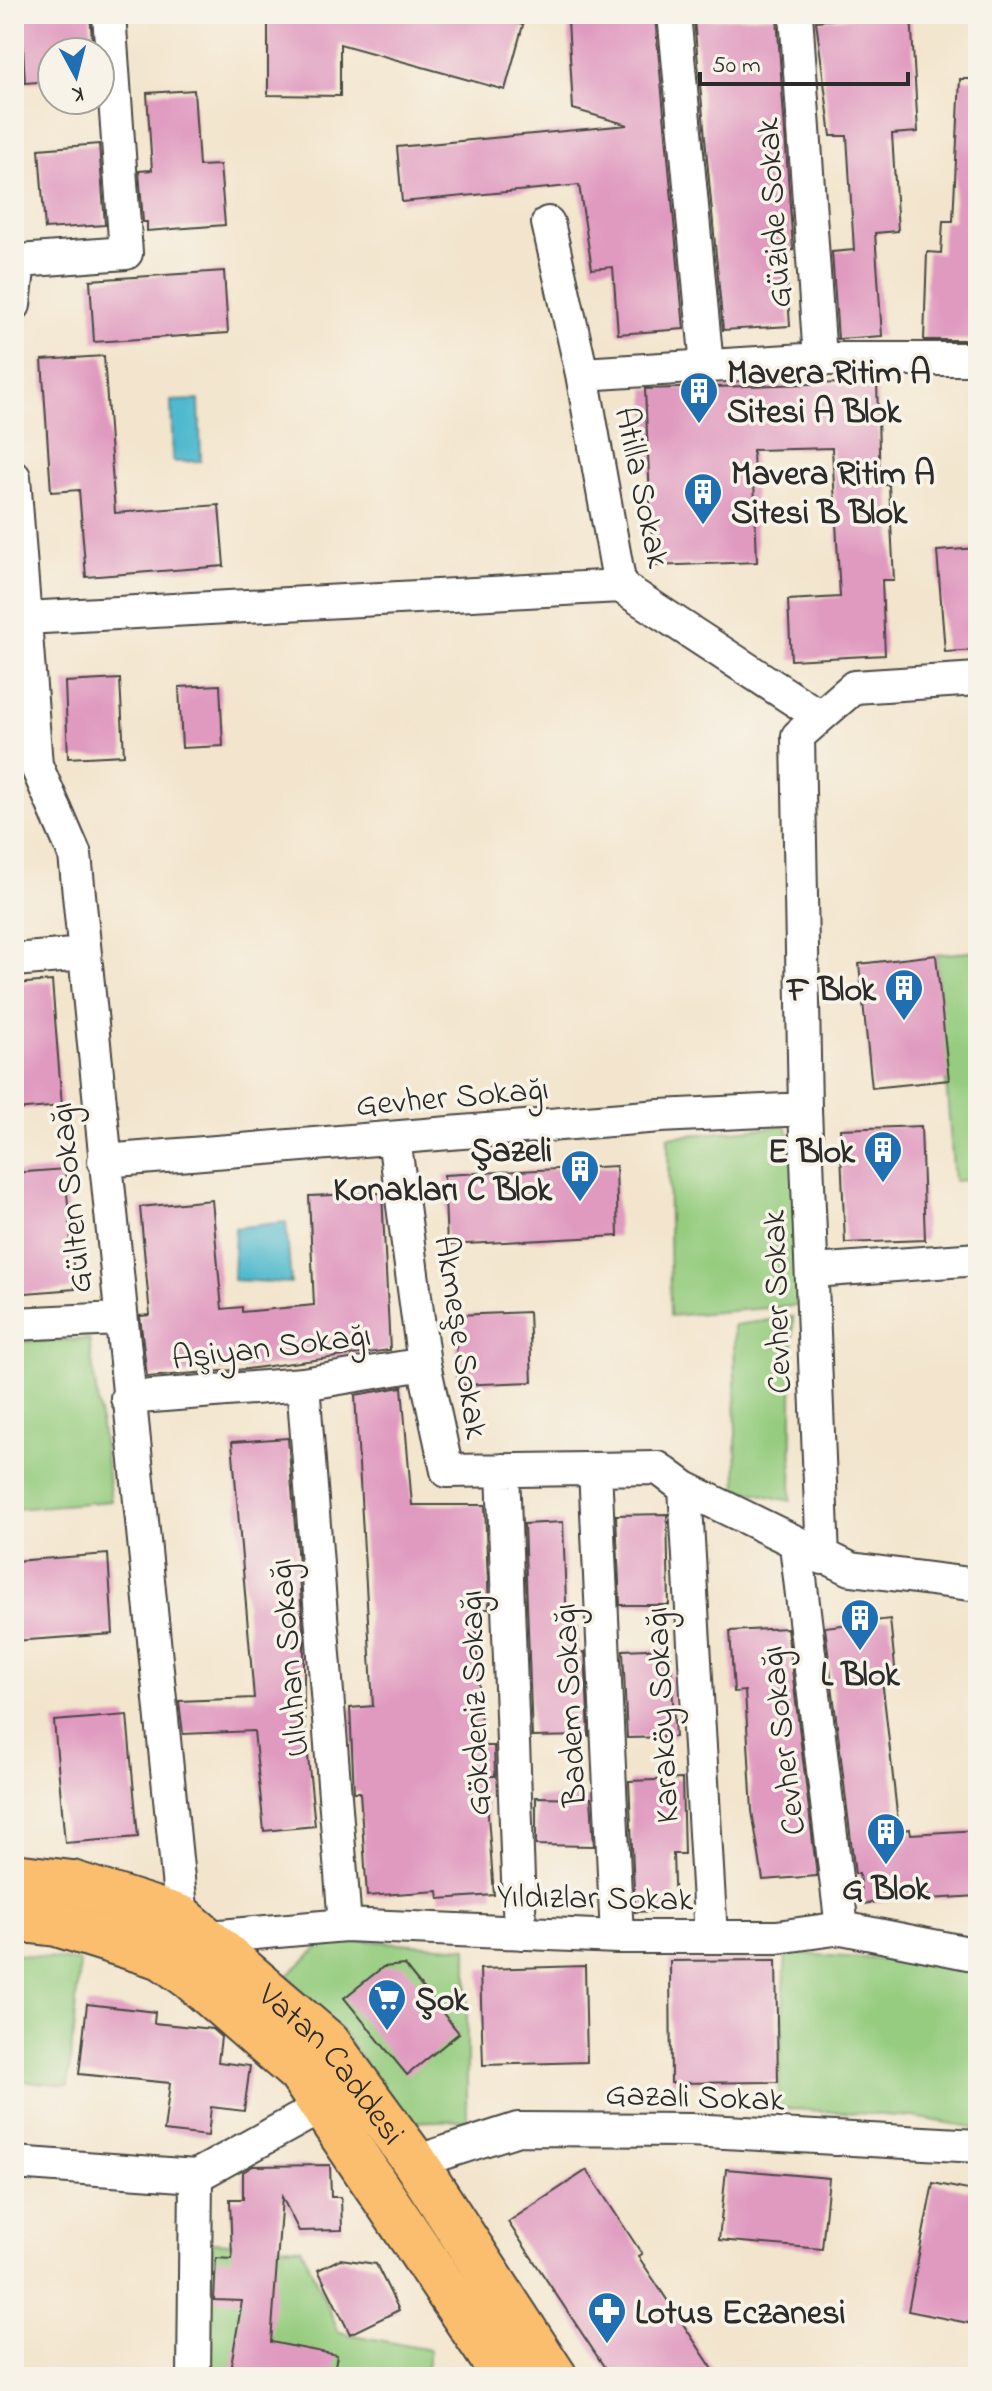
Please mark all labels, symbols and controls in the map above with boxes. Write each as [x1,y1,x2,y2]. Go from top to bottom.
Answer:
north arrow [36,36,116,116]
scale bar [700,36,908,86]
text: 50 m [712,49,761,84]
text: K [70,76,85,110]
street label: Güzide Sokak [744,116,808,309]
place label: Mavera Ritim A Sitesi A Blok [727,350,931,439]
building icon: Mavera Ritim A Sitesi A Blok [678,370,720,425]
street label: Atilla Sokak [599,403,682,573]
place label: Mavera Ritim A Sitesi B Blok [731,451,935,540]
building icon: Mavera Ritim A Sitesi B Blok [682,471,724,526]
place label: F Blok [785,967,877,1017]
building icon: F Blok [883,967,925,1022]
street label: Gevher Sokağı [354,1066,551,1132]
street label: Gülten Sokağı [38,1100,108,1295]
place label: Şazeli Konakları C Blok [333,1128,553,1217]
place label: E Blok [768,1129,856,1179]
building icon: E Blok [862,1129,904,1184]
building icon: Şazeli Konakları C Blok [559,1148,601,1203]
street label: Cevher Sokak [751,1209,807,1395]
street label: Akmeşe Sokak [418,1232,500,1443]
street label: Aşiyan Sokağı [169,1312,374,1386]
street label: Uluhan Sokağı [257,1556,325,1759]
street label: Gökdeniz Sokağı [448,1589,506,1817]
building icon: L Blok [839,1597,881,1652]
street label: Badem Sokağı [542,1602,602,1809]
street label: Karaköy Sokağı [633,1605,695,1824]
street label: Cevher Sokağı [749,1643,821,1838]
place label: L Blok [820,1652,901,1702]
building icon: G Blok [865,1811,907,1866]
place label: G Blok [842,1866,931,1916]
street label: Yıldızlar Sokak [496,1873,694,1927]
street label: Vatan Caddesi [245,1972,416,2157]
supermarket icon: Şok [366,1977,408,2032]
place label: Şok [415,1977,469,2027]
street label: Gazali Sokak [604,2071,785,2127]
pharmacy icon: Lotus Eczanesi [586,2290,628,2345]
place label: Lotus Eczanesi [635,2290,846,2340]

